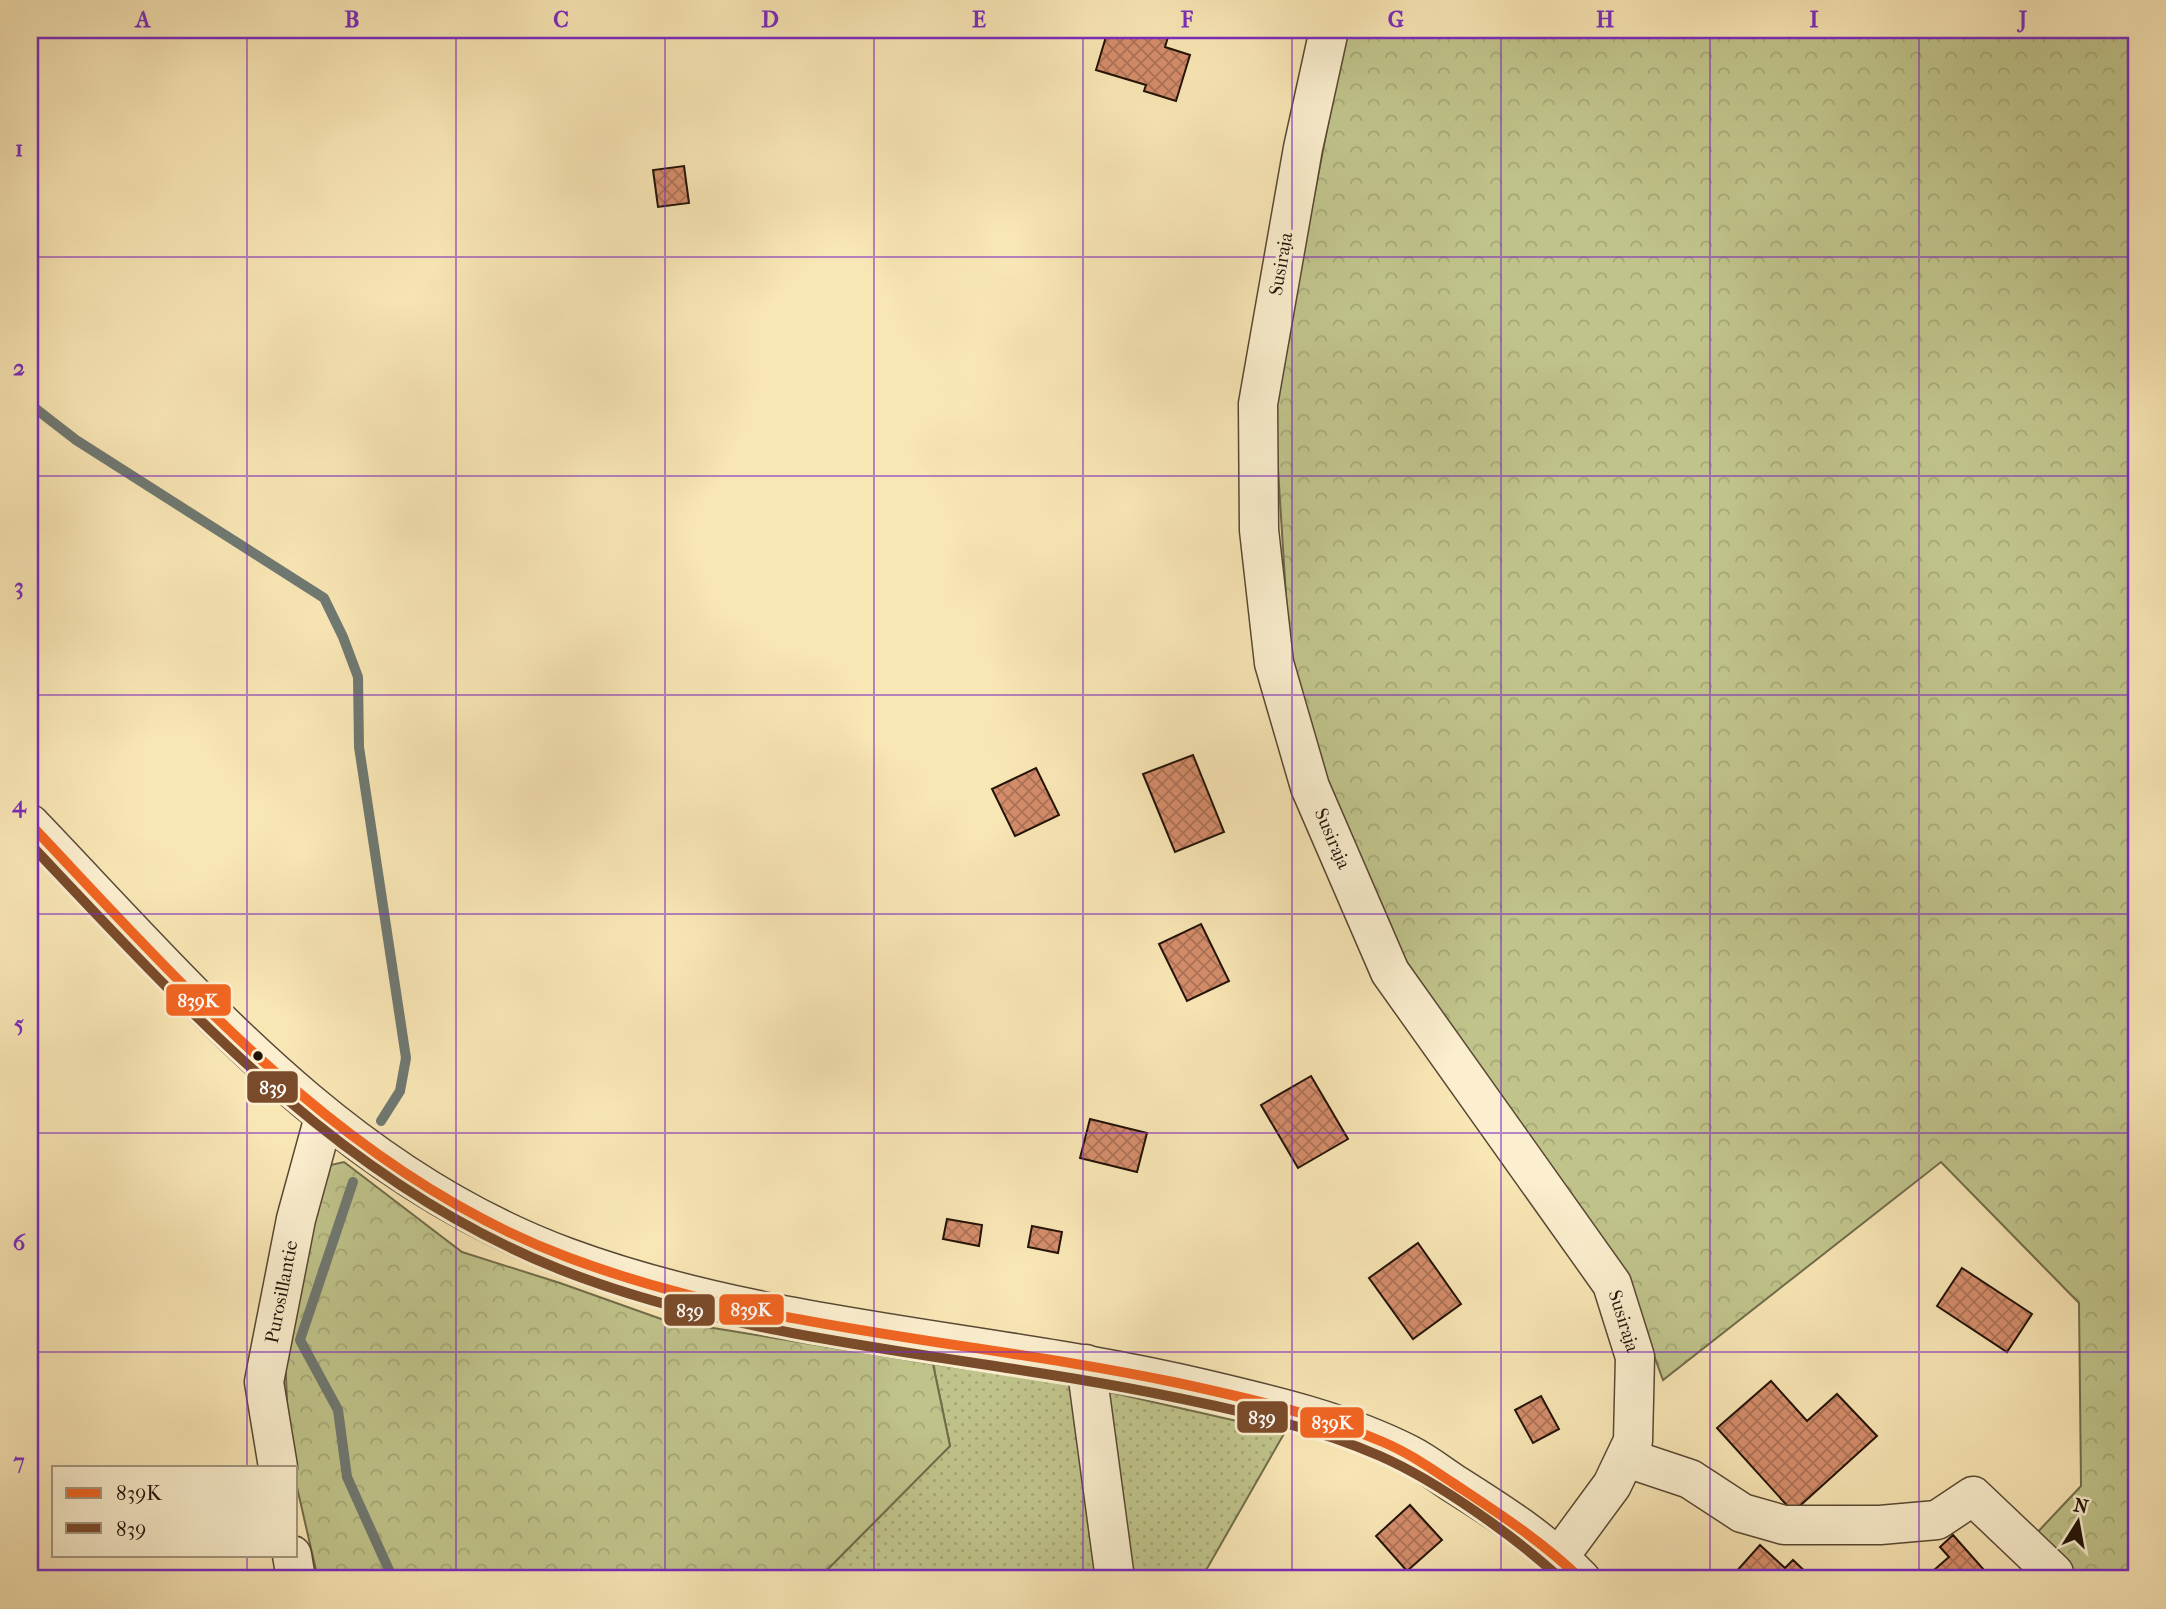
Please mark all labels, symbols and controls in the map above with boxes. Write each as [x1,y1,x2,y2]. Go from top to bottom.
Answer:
text: A [134,6,152,33]
text: B [345,6,360,33]
text: C [553,6,569,33]
text: D [761,6,779,33]
text: E [972,6,986,33]
text: F [1180,6,1194,33]
text: G [1388,6,1404,33]
text: H [1596,6,1614,33]
text: I [1810,6,1819,33]
text: J [2017,6,2028,33]
text: 1 [15,135,23,162]
street label: Susiraja [1265,231,1297,297]
text: 2 [13,354,25,381]
text: 3 [14,573,24,600]
text: 4 [11,791,27,818]
street label: Susiraja [1310,805,1355,872]
line badge: 839K [165,983,232,1017]
text: 839K [177,990,220,1012]
text: 5 [14,1010,24,1037]
unlabelled marker [251,1049,265,1063]
line badge: 839 [246,1070,299,1104]
text: 839 [259,1077,287,1099]
text: 6 [13,1229,26,1256]
street label: Purosillantie [261,1239,303,1345]
street label: Susiraja [1604,1287,1644,1355]
line badge: 839 [663,1293,716,1327]
line badge: 839K [718,1293,785,1326]
text: 839K [730,1299,773,1321]
text: 839 [676,1300,704,1322]
line badge: 839 [1236,1400,1289,1434]
line badge: 839K [1299,1406,1365,1439]
text: 839 [1248,1407,1276,1429]
text: 839K [1311,1412,1354,1434]
text: 7 [12,1448,25,1475]
legend [52,1466,298,1556]
text: 839K [116,1481,163,1505]
north arrow [2044,1486,2114,1556]
text: N [2072,1494,2091,1519]
text: 839 [116,1517,146,1541]

